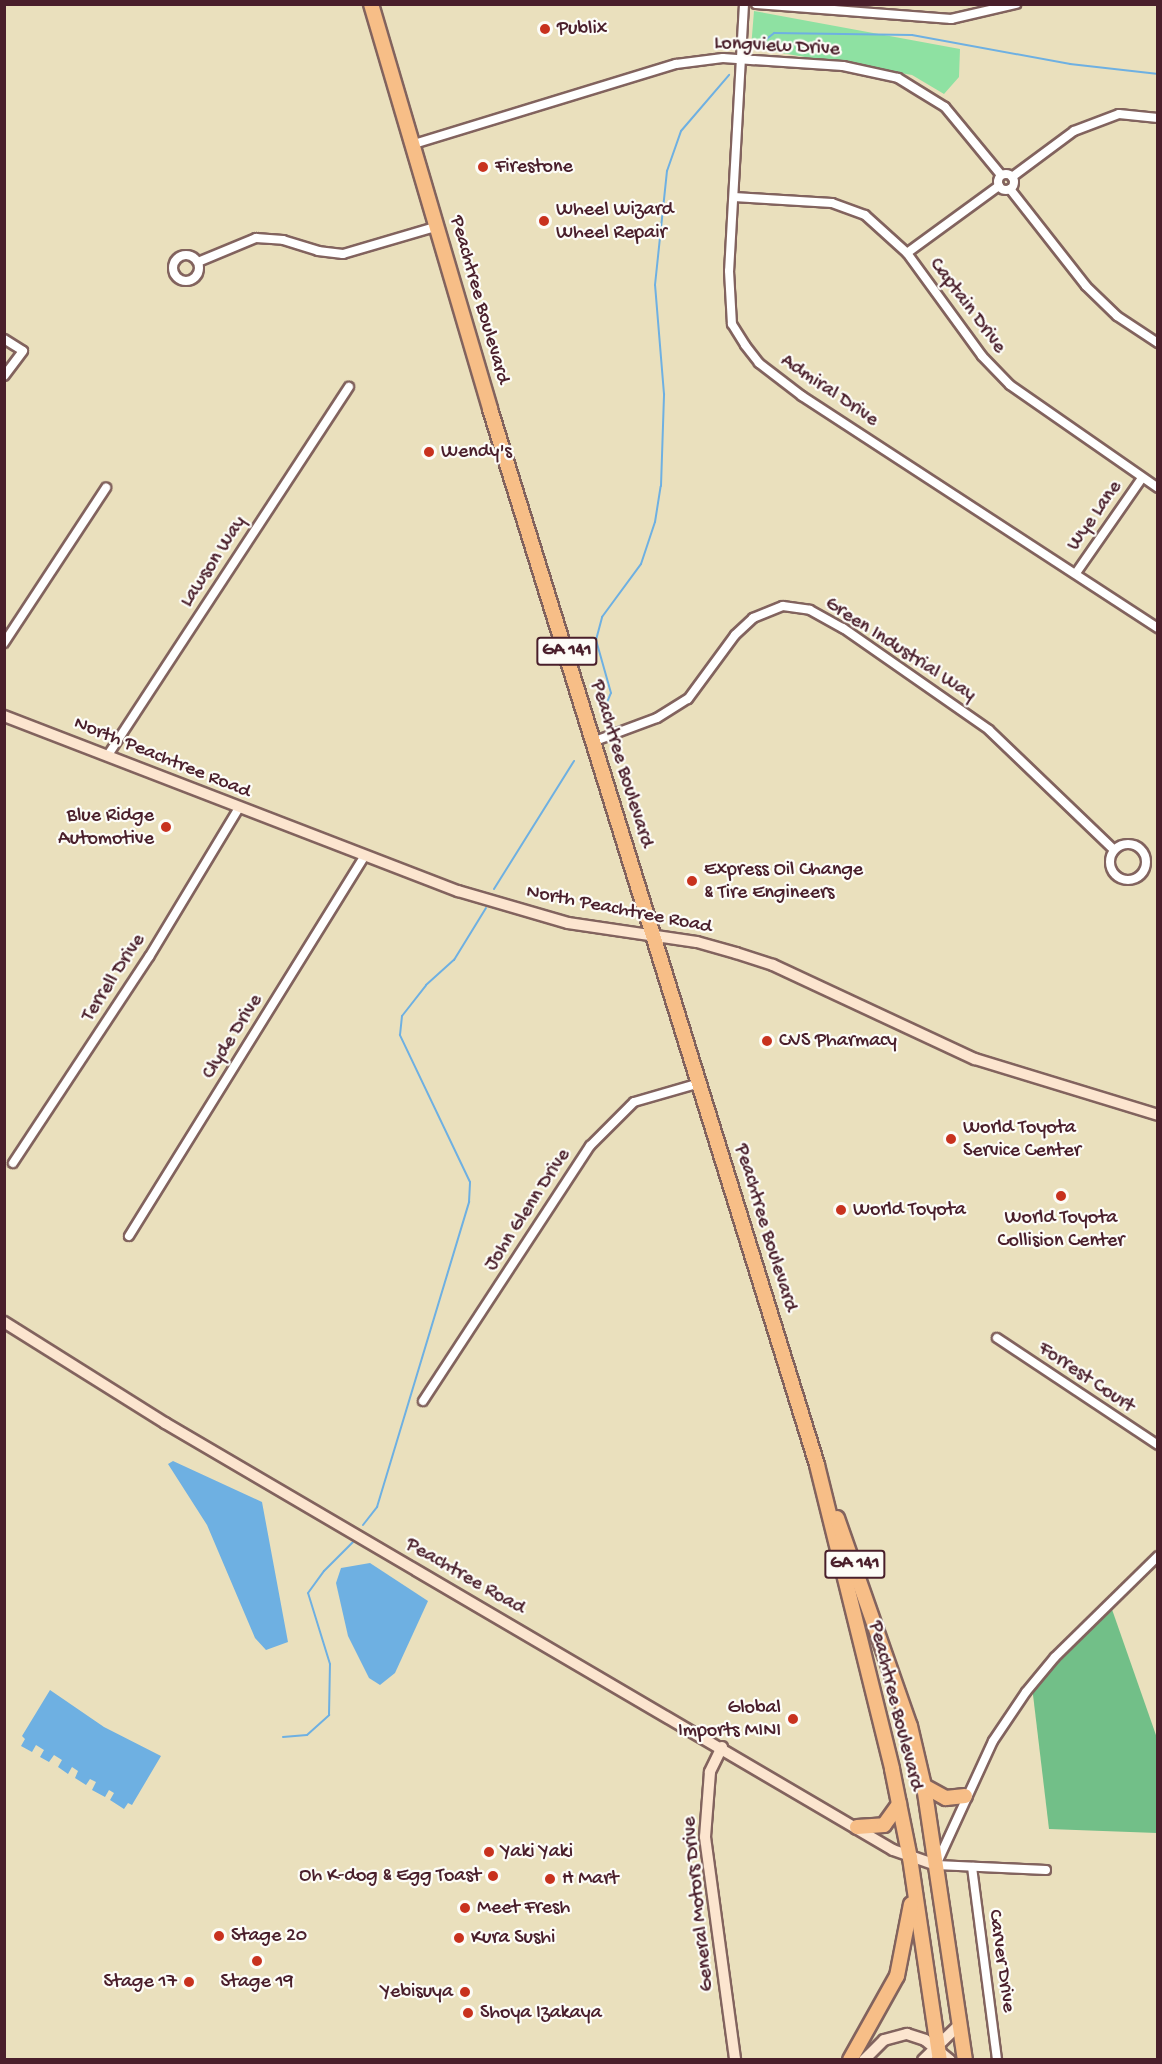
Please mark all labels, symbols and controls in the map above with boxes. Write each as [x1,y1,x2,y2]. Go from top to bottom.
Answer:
place label: Publix [557,17,607,41]
marker: Publix [538,22,552,36]
street label: Longview Drive [714,32,840,62]
place label: Firestone [495,155,573,179]
marker: Firestone [476,160,490,174]
place label: Wheel Wizard Wheel Repair [556,198,674,245]
street label: Peachtree Boulevard [443,213,515,387]
marker: Wheel Wizard Wheel Repair [537,214,551,228]
street label: Captain Drive [923,254,1011,358]
street label: Admiral Drive [775,349,883,433]
place label: Wendy's [441,440,512,464]
marker: Wendy's [422,445,436,459]
street label: Wye Lane [1062,476,1128,556]
street label: Lawson Way [176,512,252,612]
street label: Green Industrial Way [820,592,980,708]
road number: GA 141 [536,636,598,666]
street label: Peachtree Boulevard [584,677,658,851]
street label: North Peachtree Road [70,712,254,804]
place label: Blue Ridge Automotive [58,804,154,851]
marker: Blue Ridge Automotive [159,820,173,834]
place label: Express Oil Change & Tire Engineers [704,858,863,905]
marker: Express Oil Change & Tire Engineers [685,874,699,888]
street label: North Peachtree Road [524,880,714,940]
street label: Terrell Drive [77,930,151,1026]
street label: Clyde Drive [198,990,268,1084]
place label: CVS Pharmacy [779,1029,897,1053]
marker: CVS Pharmacy [760,1034,774,1048]
place label: World Toyota Service Center [963,1116,1081,1163]
marker: World Toyota Service Center [944,1132,958,1146]
street label: Peachtree Boulevard [728,1141,802,1315]
street label: John Glenn Drive [480,1144,576,1276]
marker: World Toyota Collision Center [1054,1189,1068,1203]
place label: World Toyota [853,1198,966,1222]
marker: World Toyota [834,1203,848,1217]
place label: World Toyota Collision Center [998,1206,1124,1253]
street label: Forrest Court [1033,1337,1139,1419]
street label: Peachtree Road [401,1533,529,1621]
road number: GA 141 [824,1549,886,1579]
street label: Peachtree Boulevard [862,1619,928,1793]
place label: Global Imports MINI [678,1696,781,1743]
marker: Global Imports MINI [786,1712,800,1726]
street label: General Motors Drive [678,1815,720,1993]
place label: Yaki Yaki [501,1840,573,1864]
marker: Yaki Yaki [482,1845,496,1859]
place label: Oh K-dog & Egg Toast [299,1864,481,1888]
place label: H Mart [562,1867,618,1891]
marker: Oh K-dog & Egg Toast [486,1869,500,1883]
marker: H Mart [543,1872,557,1886]
place label: Meet Fresh [477,1896,570,1920]
marker: Meet Fresh [458,1901,472,1915]
street label: Carver Drive [982,1908,1020,2014]
place label: Stage 20 [231,1924,307,1948]
place label: Kura Sushi [471,1926,555,1950]
marker: Stage 20 [212,1929,226,1943]
marker: Kura Sushi [452,1931,466,1945]
marker: Stage 19 [250,1954,264,1968]
place label: Stage 17 [104,1970,177,1994]
place label: Stage 19 [220,1970,294,1994]
marker: Stage 17 [182,1975,196,1989]
place label: Yebisuya [381,1980,453,2004]
marker: Yebisuya [458,1985,472,1999]
place label: Shoya Izakaya [480,2001,602,2025]
marker: Shoya Izakaya [461,2006,475,2020]

